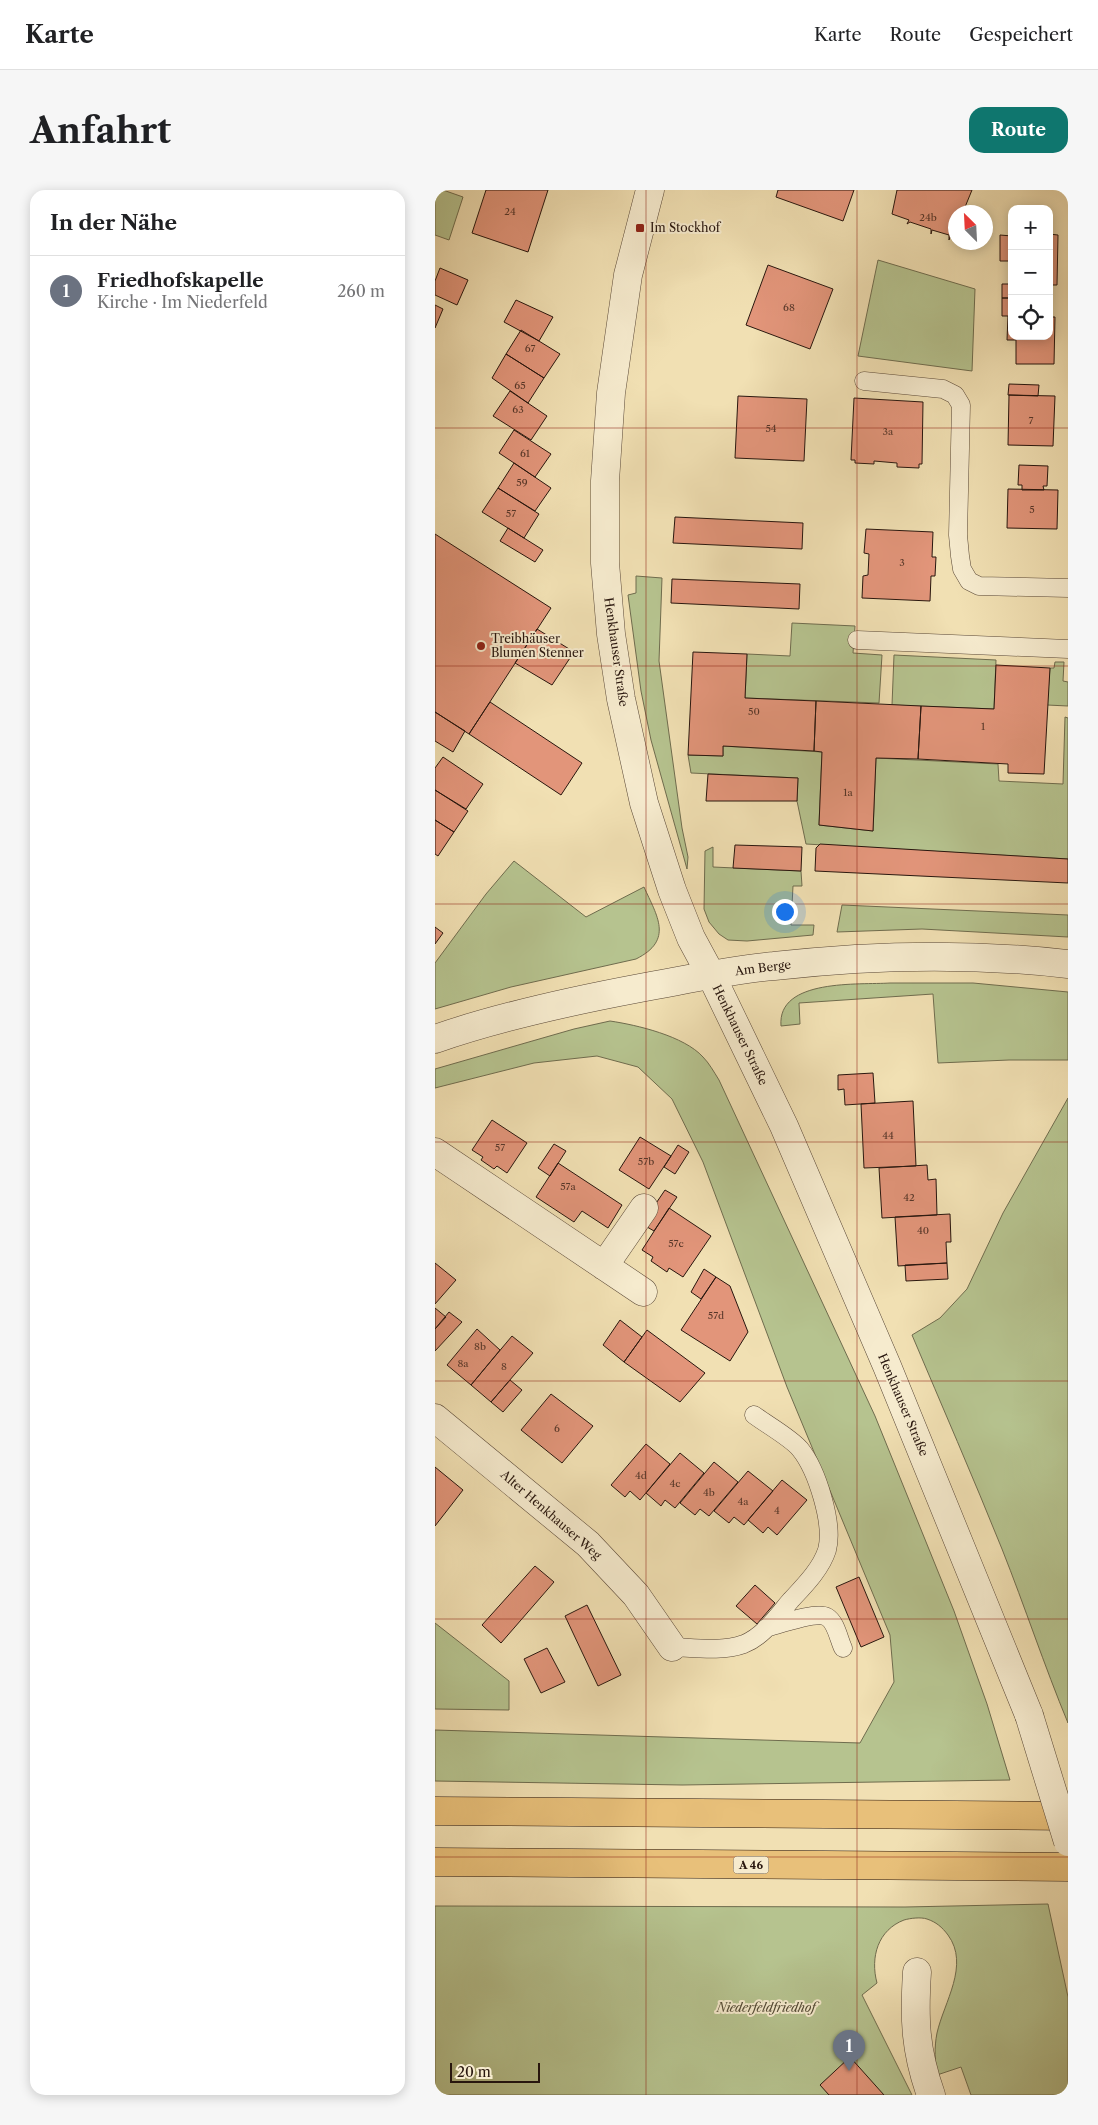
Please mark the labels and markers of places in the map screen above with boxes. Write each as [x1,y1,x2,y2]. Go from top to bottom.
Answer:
place label: Im Stockhof [650,220,722,235]
marker: Im Stockhof [634,222,646,234]
place label: Treibhäuser Blumen Stenner [491,631,584,660]
marker: Treibhäuser Blumen Stenner [475,640,487,652]
pin: 1 [833,2030,865,2071]

